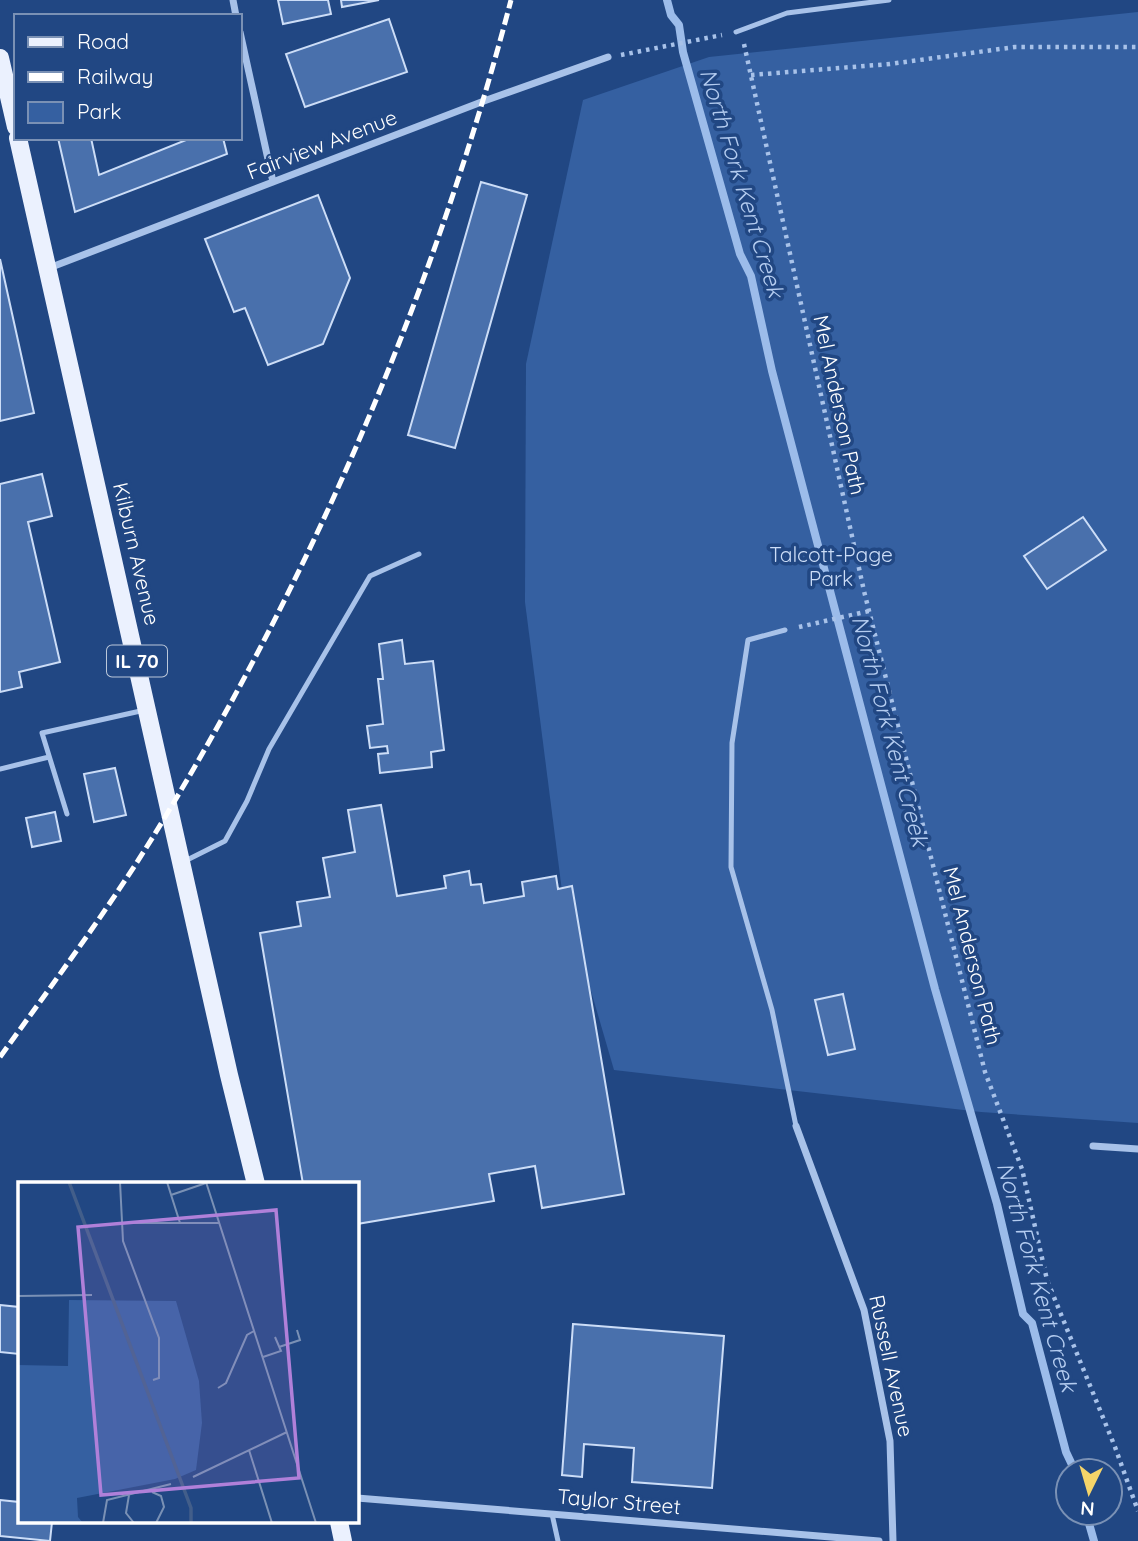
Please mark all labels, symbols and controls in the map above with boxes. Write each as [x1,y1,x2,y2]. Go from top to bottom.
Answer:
legend [14,14,242,140]
text: Road [77,28,129,54]
text: Railway [77,63,153,89]
water label: North Fork Kent Creek [694,65,792,302]
text: Park [77,98,121,124]
street label: Fairview Avenue [243,104,400,185]
street label: Mel Anderson Path [808,313,872,497]
street label: Kilburn Avenue [108,480,166,628]
park label: Talcott-Page Park [769,541,893,591]
water label: North Fork Kent Creek [846,612,936,851]
road number: IL 70 [107,646,167,676]
street label: Mel Anderson Path [938,864,1008,1048]
water label: North Fork Kent Creek [991,1159,1085,1397]
inset map [18,1182,359,1524]
street label: Russell Avenue [864,1292,920,1439]
north arrow [1054,1457,1124,1527]
street label: Taylor Street [556,1483,682,1519]
text: N [1080,1496,1096,1521]

